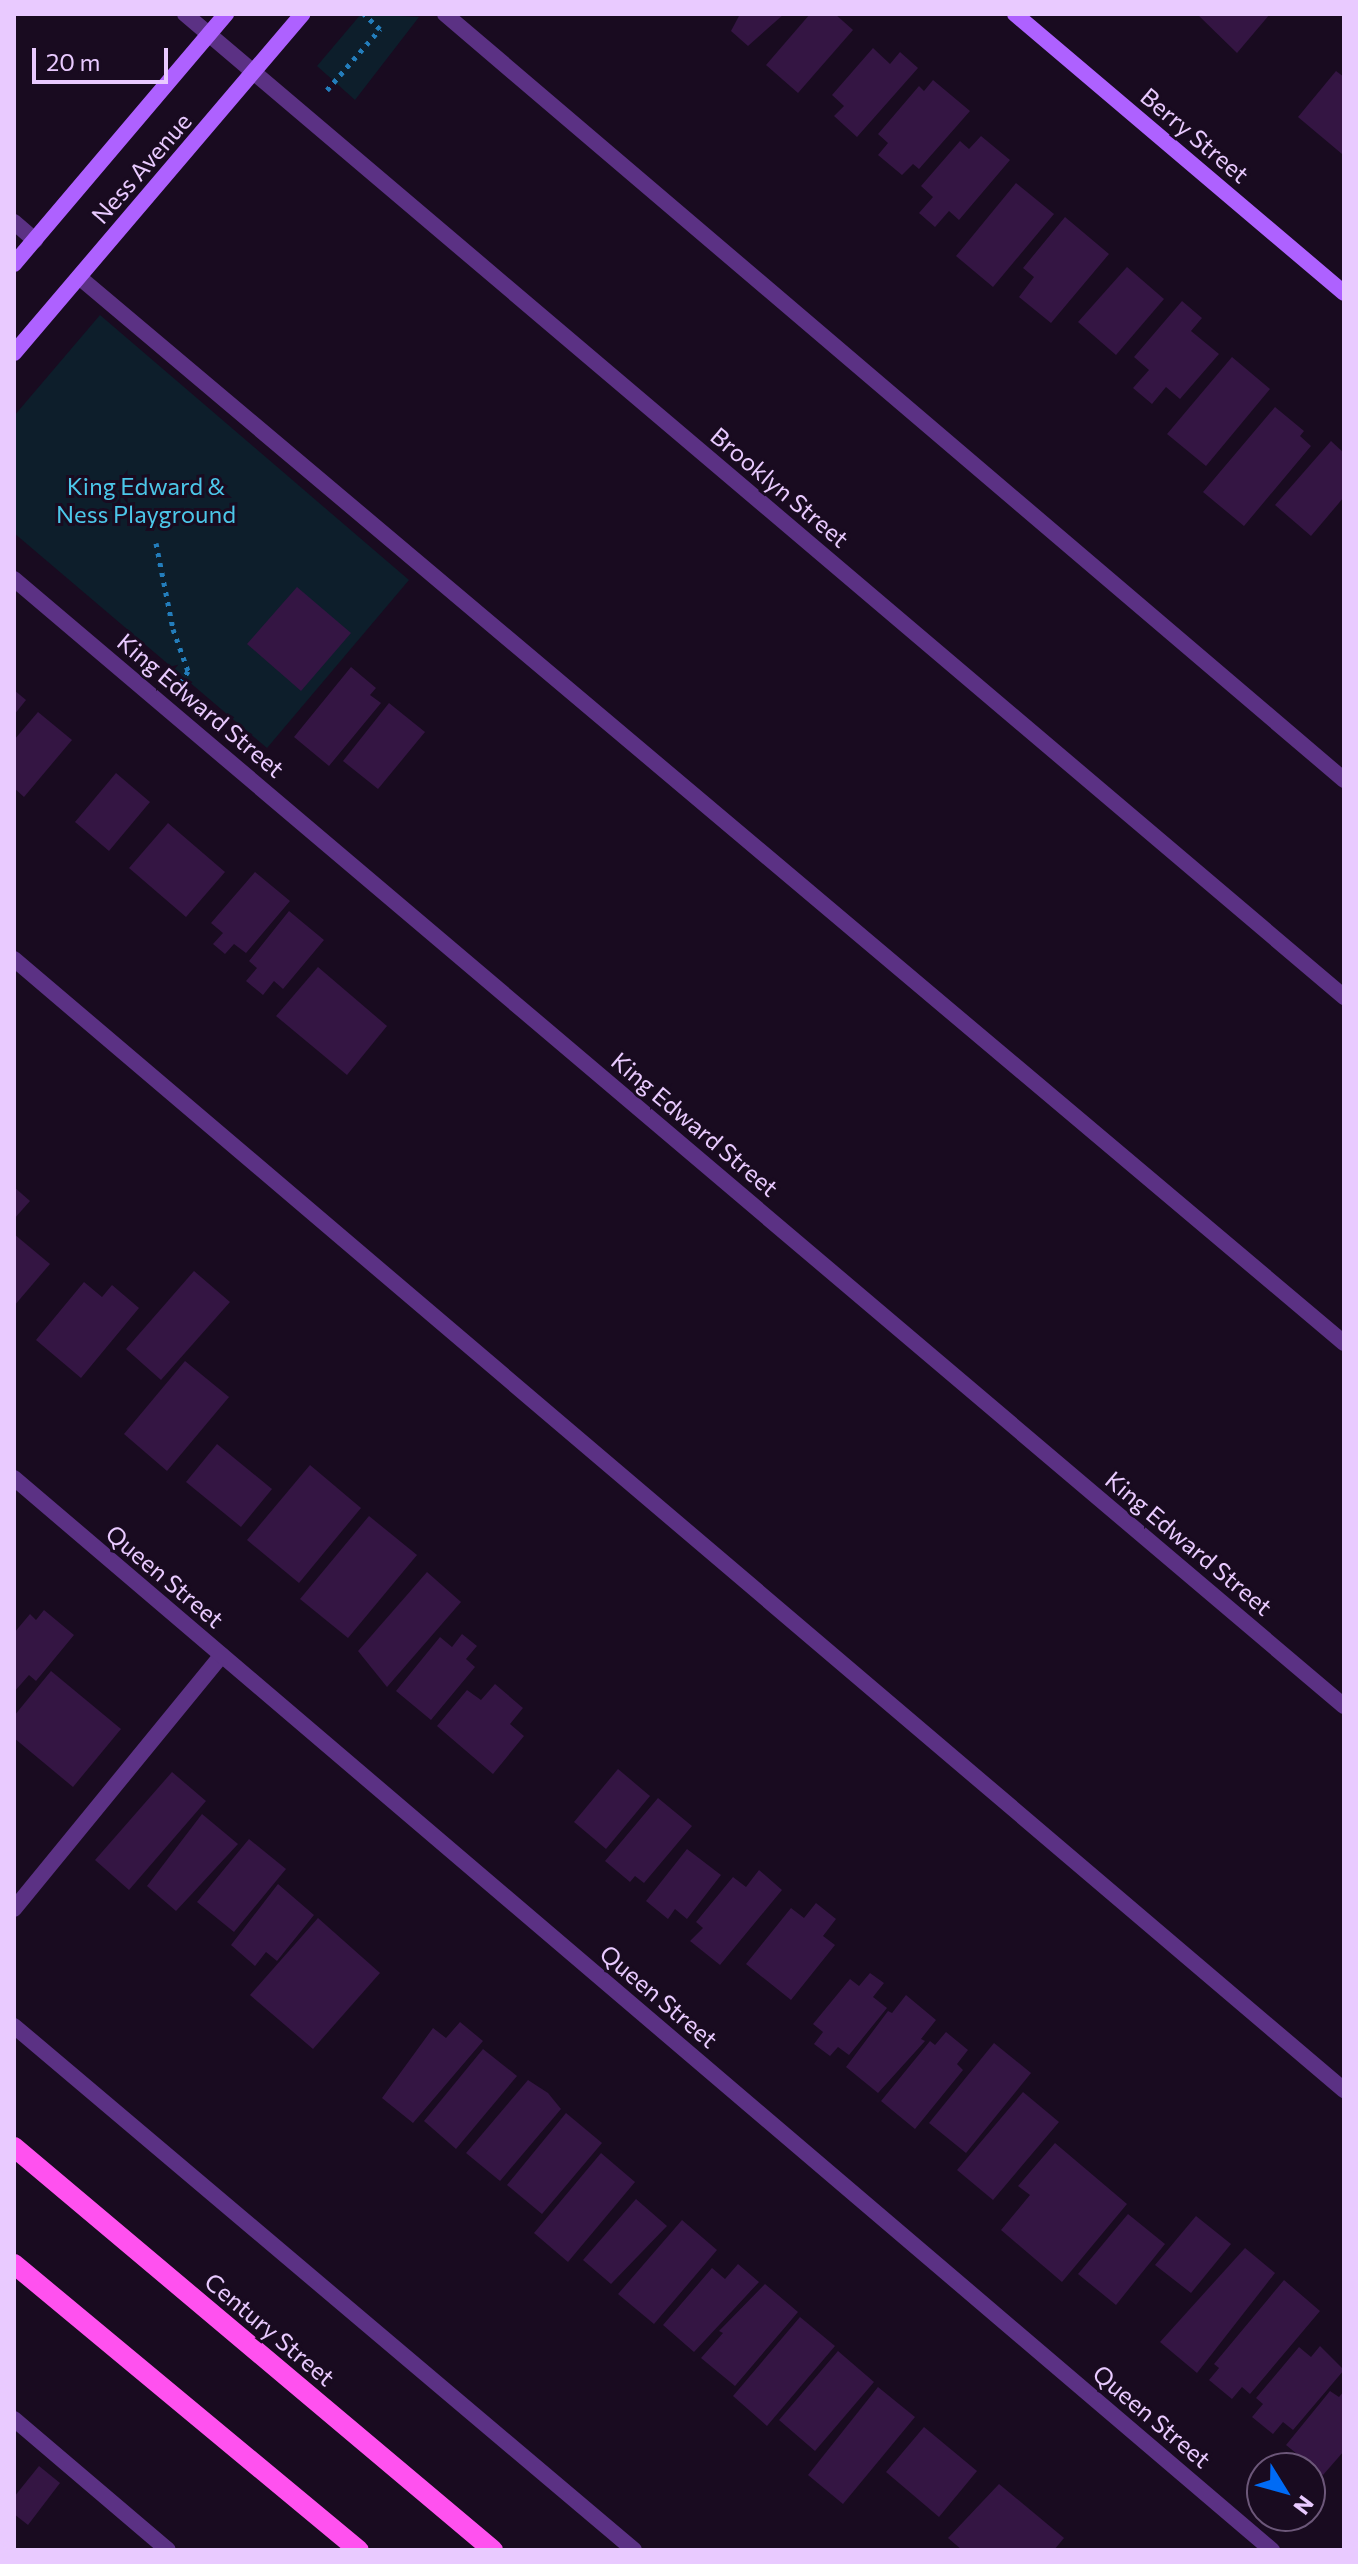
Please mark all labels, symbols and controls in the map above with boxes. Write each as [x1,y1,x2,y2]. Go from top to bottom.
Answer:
scale bar [36,32,172,82]
text: 20 m [46,47,100,76]
street label: Berry Street [1135,81,1255,189]
street label: Ness Avenue [85,107,197,229]
street label: Brooklyn Street [705,421,855,553]
park label: King Edward & Ness Playground [56,472,236,528]
street label: King Edward Street [112,627,290,783]
street label: King Edward Street [606,1046,784,1202]
street label: King Edward Street [1100,1465,1278,1621]
street label: Queen Street [100,1519,230,1633]
street label: Queen Street [594,1939,724,2053]
street label: Century Street [199,2266,341,2392]
street label: Queen Street [1087,2359,1217,2473]
north arrow [1246,2452,1326,2532]
text: N [1288,2491,1320,2520]

